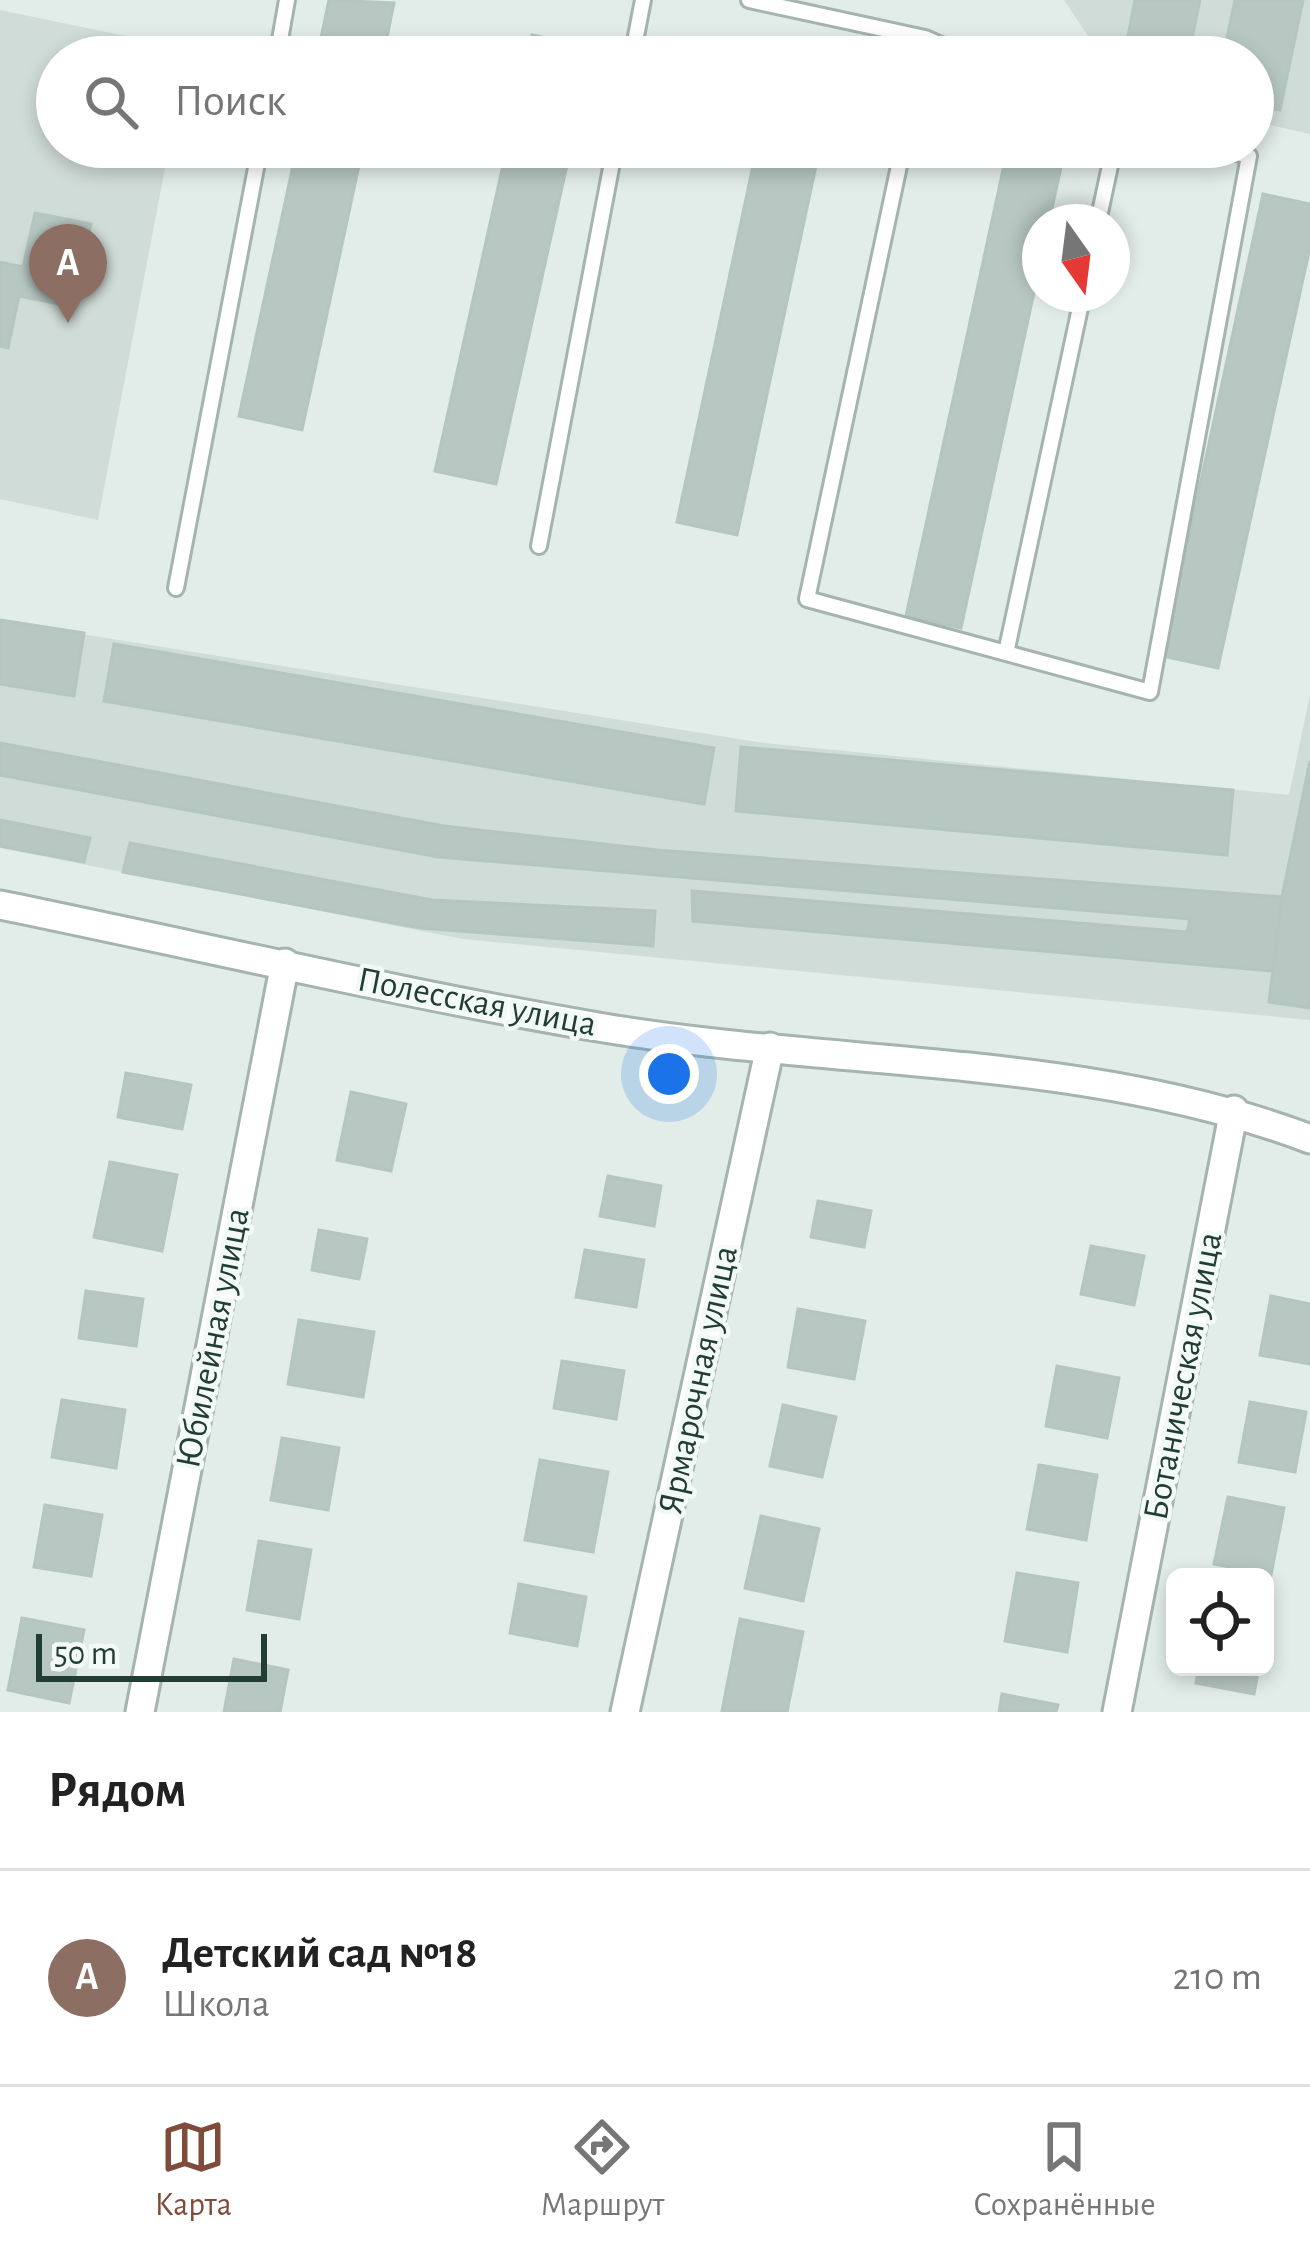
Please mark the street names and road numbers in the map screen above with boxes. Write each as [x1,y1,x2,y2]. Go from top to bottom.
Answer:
street label: Полесская улица [354,961,600,1043]
street label: Юбилейная улица [170,1205,256,1471]
street label: Ботаническая улица [1137,1229,1229,1523]
street label: Ярмарочная улица [652,1243,744,1517]

